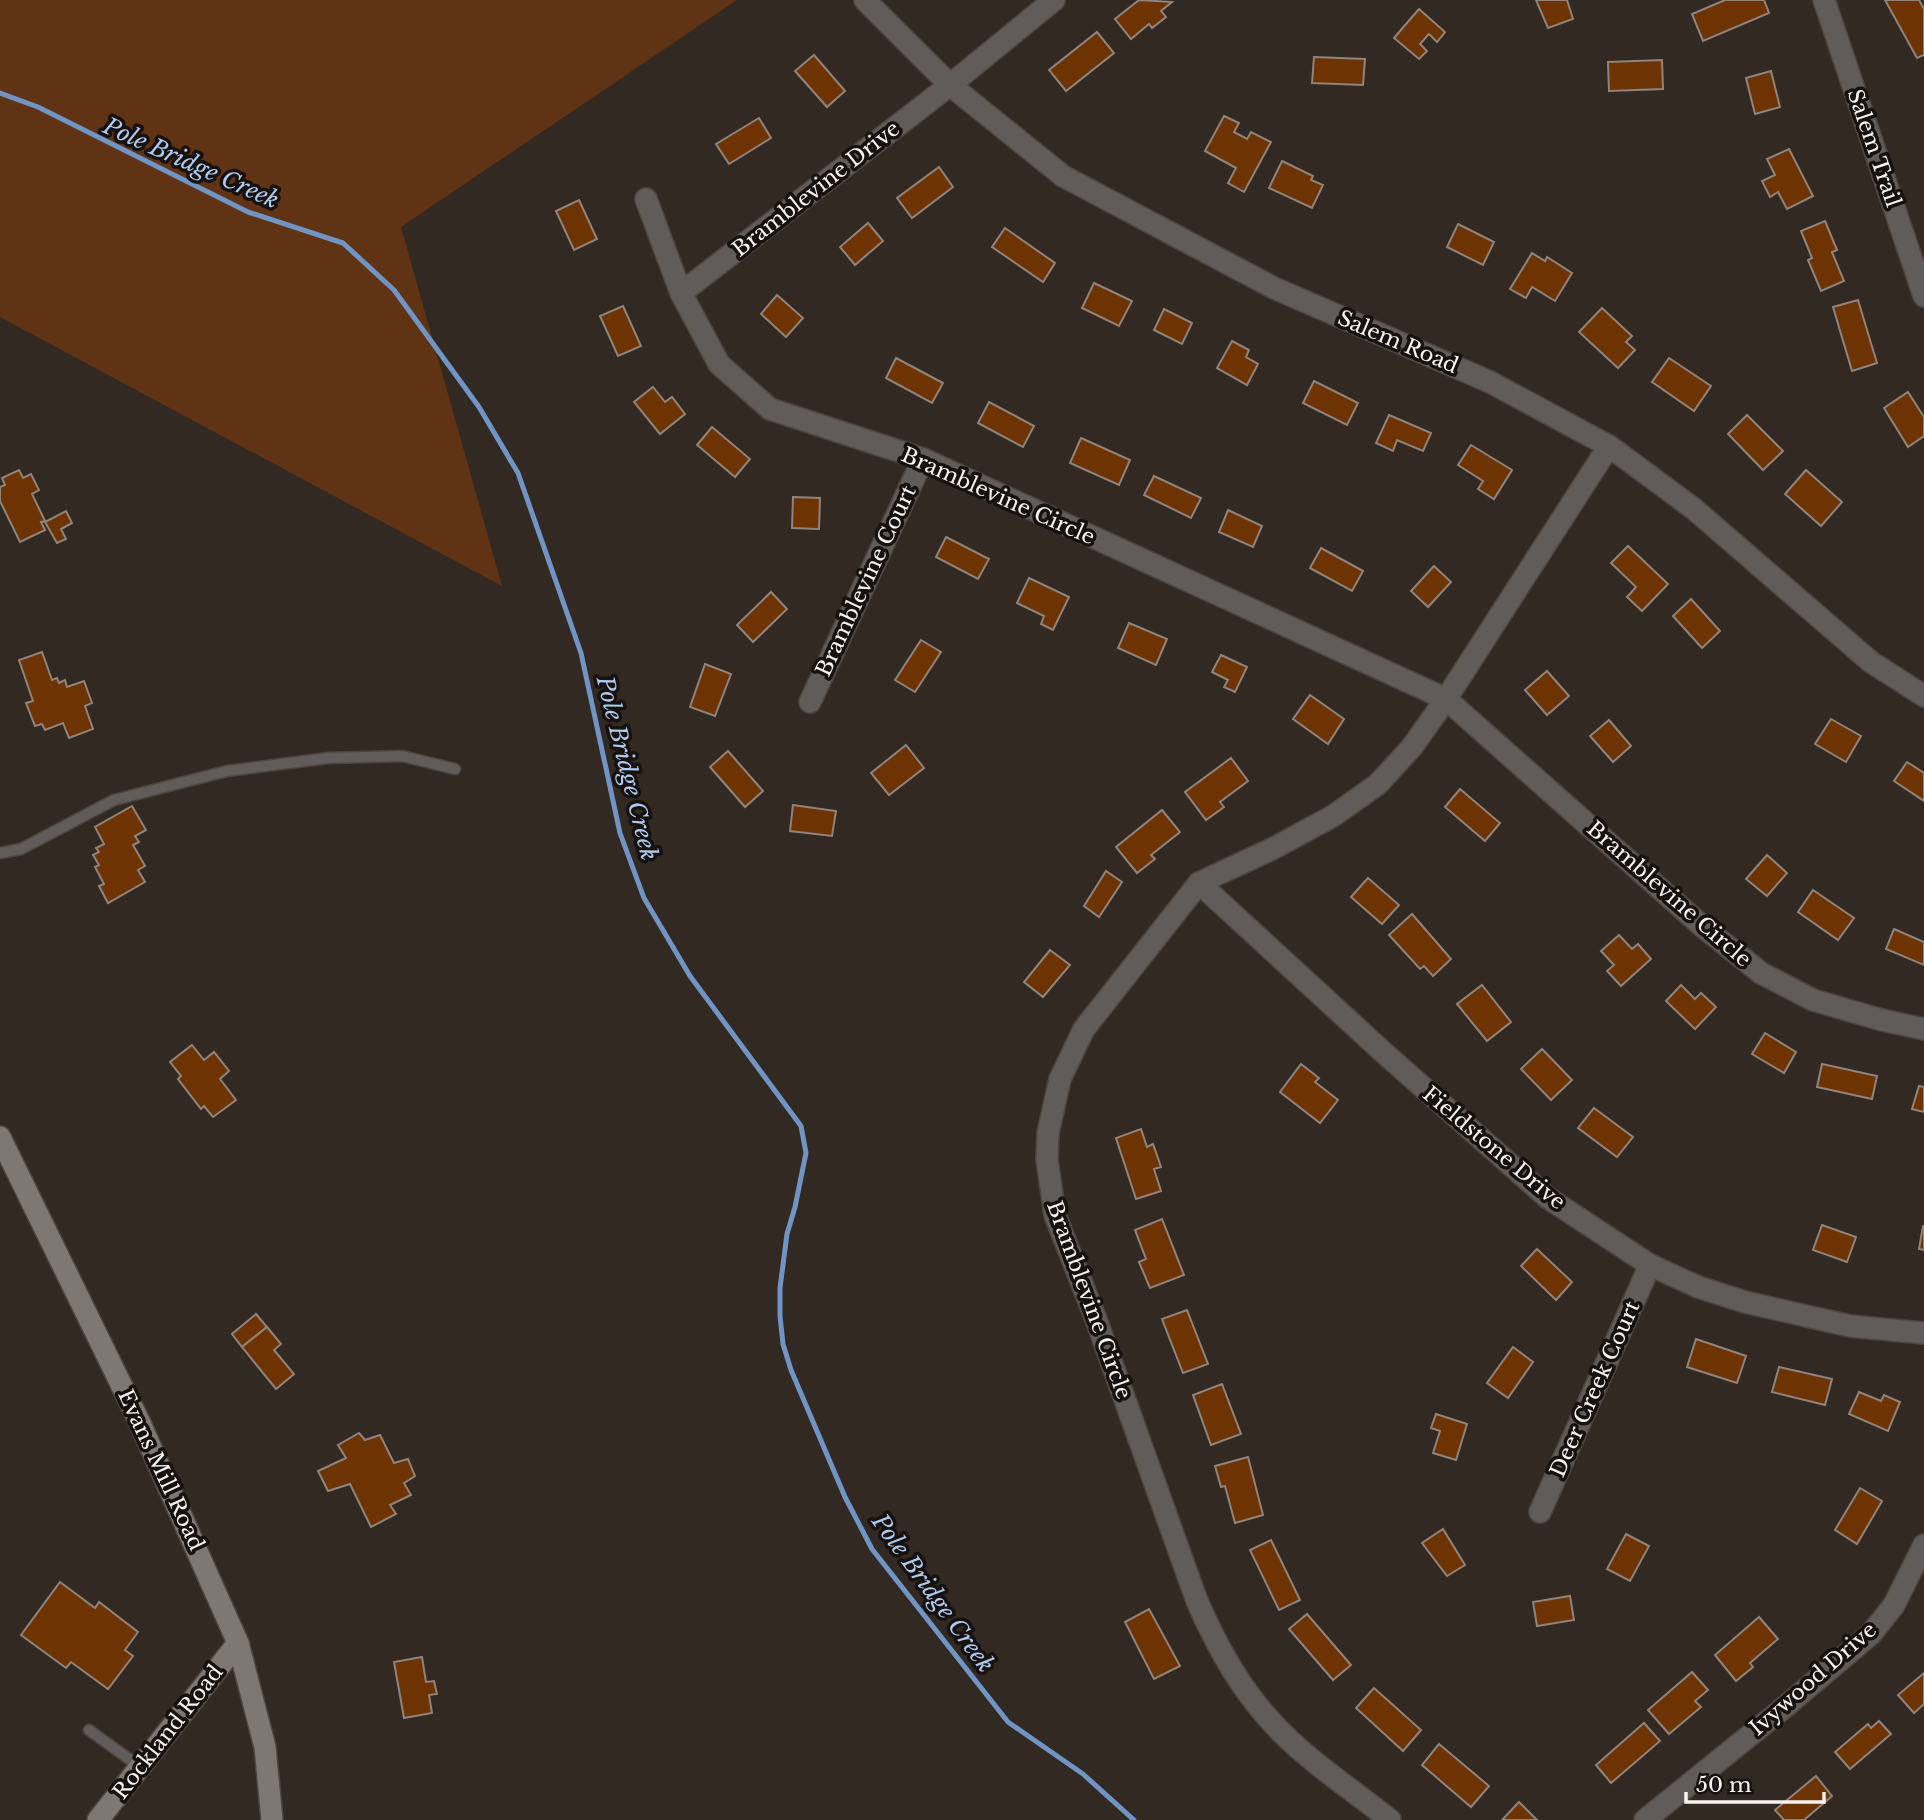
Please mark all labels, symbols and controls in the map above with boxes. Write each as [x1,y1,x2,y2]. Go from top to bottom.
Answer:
street label: Salem Trail [1842,86,1906,211]
water label: Pole Bridge Creek [98,111,283,214]
street label: Bramblevine Drive [727,116,905,262]
street label: Salem Road [1334,305,1462,379]
street label: Bramblevine Circle [897,442,1099,550]
street label: Bramblevine Court [810,481,922,681]
water label: Pole Bridge Creek [590,672,663,863]
street label: Bramblevine Circle [1582,816,1756,972]
street label: Fieldstone Drive [1417,1081,1571,1215]
street label: Bramblevine Circle [1041,1197,1137,1403]
street label: Deer Creek Court [1544,1297,1646,1481]
street label: Evans Mill Road [112,1385,210,1555]
water label: Pole Bridge Creek [866,1508,1000,1678]
street label: Ivywood Drive [1744,1617,1882,1741]
street label: Rockland Road [107,1660,229,1804]
scale bar [1686,1760,1824,1804]
text: 50 m [1696,1772,1752,1798]

